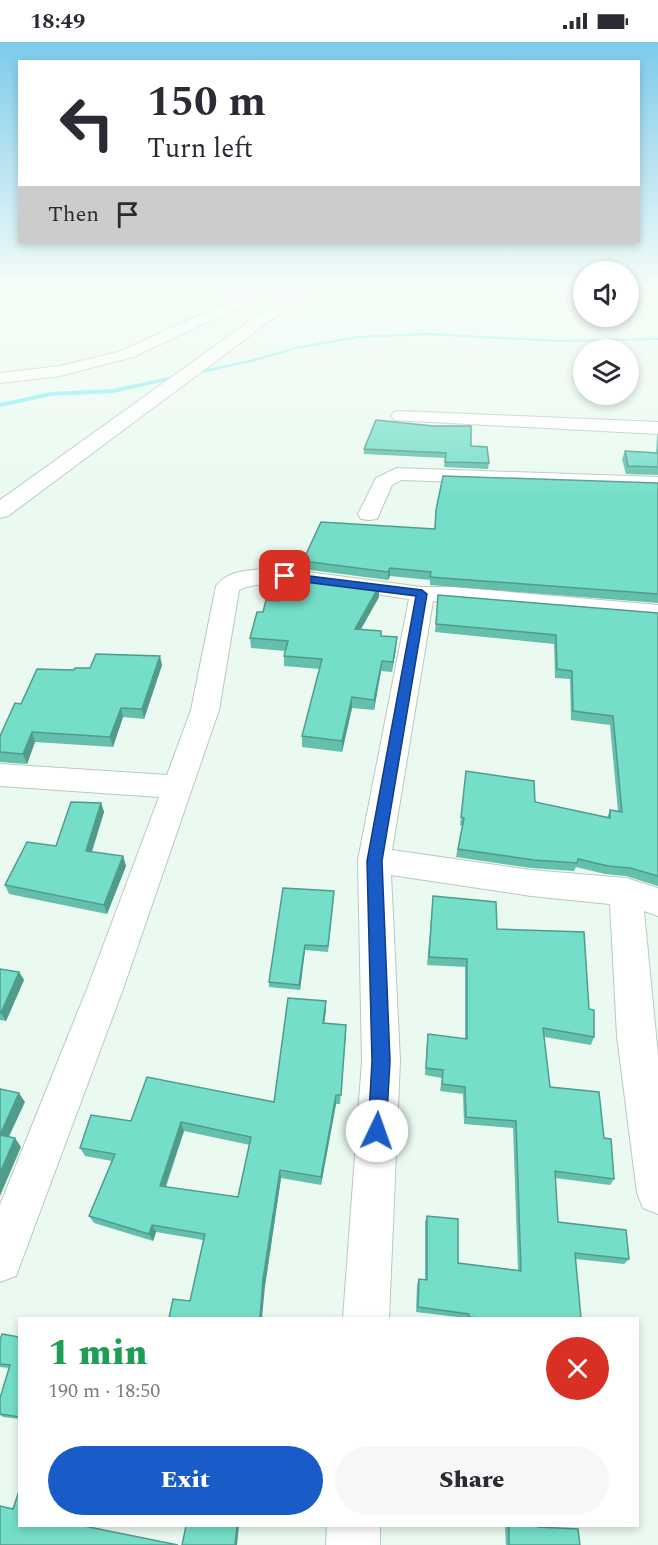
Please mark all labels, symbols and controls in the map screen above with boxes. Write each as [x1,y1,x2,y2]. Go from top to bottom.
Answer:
text: 18:49 [30,5,85,38]
text: 150 m [147,71,266,134]
icon: left [48,84,126,162]
text: Turn left [147,128,253,170]
text: Then [48,198,99,231]
icon: arrive [111,198,144,231]
map controls [573,261,639,405]
button: sound [573,261,639,327]
button: layers [573,339,639,405]
pin [259,550,310,601]
icon: arrive [268,559,301,592]
position arrow [345,1099,409,1163]
text: 1 min [48,1326,148,1381]
button: close [546,1337,609,1400]
text: 190 m · 18:50 [48,1376,160,1406]
button: Exit [48,1446,323,1515]
button: Share [335,1446,609,1515]

